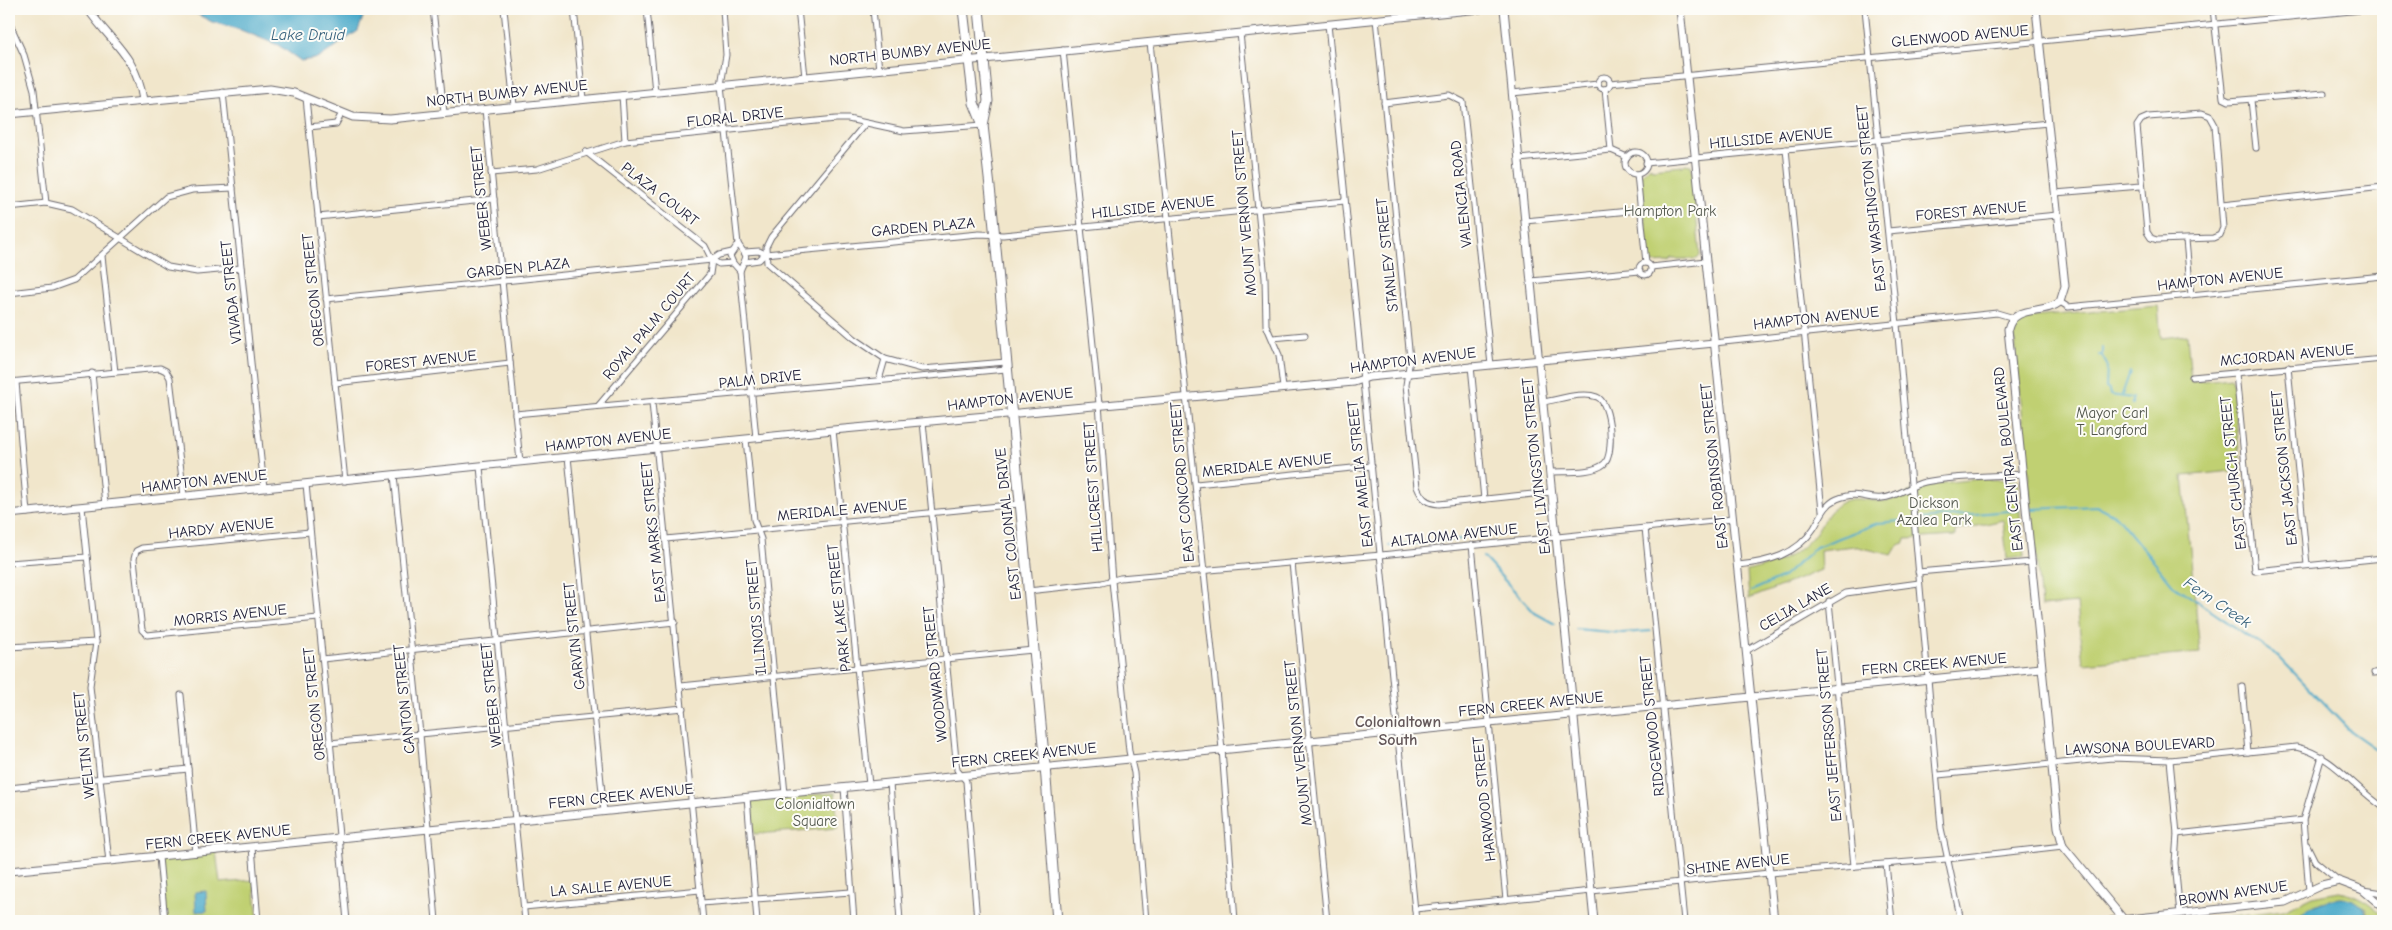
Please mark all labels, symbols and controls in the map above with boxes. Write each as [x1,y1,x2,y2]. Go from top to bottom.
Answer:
street label: GLENWOOD AVENUE [1891,21,2029,51]
water label: Lake Druid [271,26,346,44]
street label: NORTH BUMBY AVENUE [828,35,992,69]
street label: NORTH BUMBY AVENUE [425,76,589,110]
street label: FLORAL DRIVE [686,103,784,131]
street label: EAST WASHINGTON STREET [1852,103,1890,292]
street label: HILLSIDE AVENUE [1709,124,1833,152]
street label: MOUNT VERNON STREET [1228,129,1260,297]
street label: VALENCIA ROAD [1446,139,1476,249]
street label: WEBER STREET [467,145,495,251]
street label: PLAZA COURT [618,158,702,230]
street label: HILLSIDE AVENUE [1090,192,1216,222]
street label: STANLEY STREET [1372,197,1402,313]
street label: FOREST AVENUE [1915,197,2027,225]
park label: Hampton Park [1624,202,1717,220]
street label: GARDEN PLAZA [870,213,976,240]
street label: OREGON STREET [298,232,328,347]
street label: VIVADA STREET [217,239,245,345]
street label: GARDEN PLAZA [465,254,571,282]
street label: HAMPTON AVENUE [2156,263,2284,295]
street label: ROYAL PALM COURT [599,269,699,383]
street label: HAMPTON AVENUE [1752,302,1880,334]
street label: MCJORDAN AVENUE [2219,340,2355,370]
street label: HAMPTON AVENUE [1349,343,1477,377]
street label: FOREST AVENUE [365,346,477,376]
street label: PALM DRIVE [718,366,802,392]
street label: EAST CENTRAL BOULEVARD [1989,366,2027,552]
street label: EAST LIVINGSTON STREET [1518,377,1554,555]
street label: EAST ROBINSON STREET [1696,382,1732,550]
street label: HAMPTON AVENUE [946,383,1074,415]
street label: EAST JACKSON STREET [2267,389,2301,546]
street label: EAST CHURCH STREET [2216,395,2250,551]
street label: EAST AMELIA STREET [1343,400,1377,548]
street label: EAST CONCORD STREET [1166,401,1198,563]
park label: Mayor Carl T. Langford [2076,404,2148,439]
street label: HILLCREST STREET [1079,421,1107,553]
street label: HAMPTON AVENUE [544,424,672,456]
street label: EAST COLONIAL DRIVE [991,447,1025,601]
street label: MERIDALE AVENUE [1201,449,1333,481]
street label: EAST MARKS STREET [637,460,669,603]
street label: HAMPTON AVENUE [140,465,268,497]
park label: Dickson Azalea Park [1897,494,1972,529]
street label: MERIDALE AVENUE [776,495,908,525]
street label: HARDY AVENUE [167,514,275,542]
street label: ALTALOMA AVENUE [1390,519,1518,551]
street label: PARK LAKE STREET [823,543,855,673]
street label: ILLINOIS STREET [742,558,770,676]
water label: Fern Creek [2180,574,2255,632]
street label: CELIA LANE [1756,579,1834,635]
street label: GARVIN STREET [559,581,589,691]
street label: MORRIS AVENUE [173,600,287,630]
street label: WOODWARD STREET [919,605,951,743]
street label: WEBER STREET [477,642,505,748]
street label: CANTON STREET [389,643,419,755]
street label: OREGON STREET [299,646,329,761]
street label: EAST JEFFERSON STREET [1812,647,1846,822]
street label: FERN CREEK AVENUE [1861,649,2007,679]
street label: RIDGEWOOD STREET [1636,655,1668,797]
street label: MOUNT VERNON STREET [1280,659,1316,827]
street label: FERN CREEK AVENUE [1458,687,1604,721]
street label: WELTIN STREET [69,690,99,800]
district label: Colonialtown South [1355,713,1441,749]
street label: LAWSONA BOULEVARD [2065,733,2215,759]
street label: HARWOOD STREET [1468,735,1500,862]
street label: FERN CREEK AVENUE [951,738,1097,772]
street label: FERN CREEK AVENUE [548,779,694,813]
park label: Colonialtown Square [775,795,855,830]
street label: FERN CREEK AVENUE [145,820,291,854]
street label: SHINE AVENUE [1686,850,1790,878]
street label: LA SALLE AVENUE [550,872,672,900]
street label: BROWN AVENUE [2177,876,2289,910]

